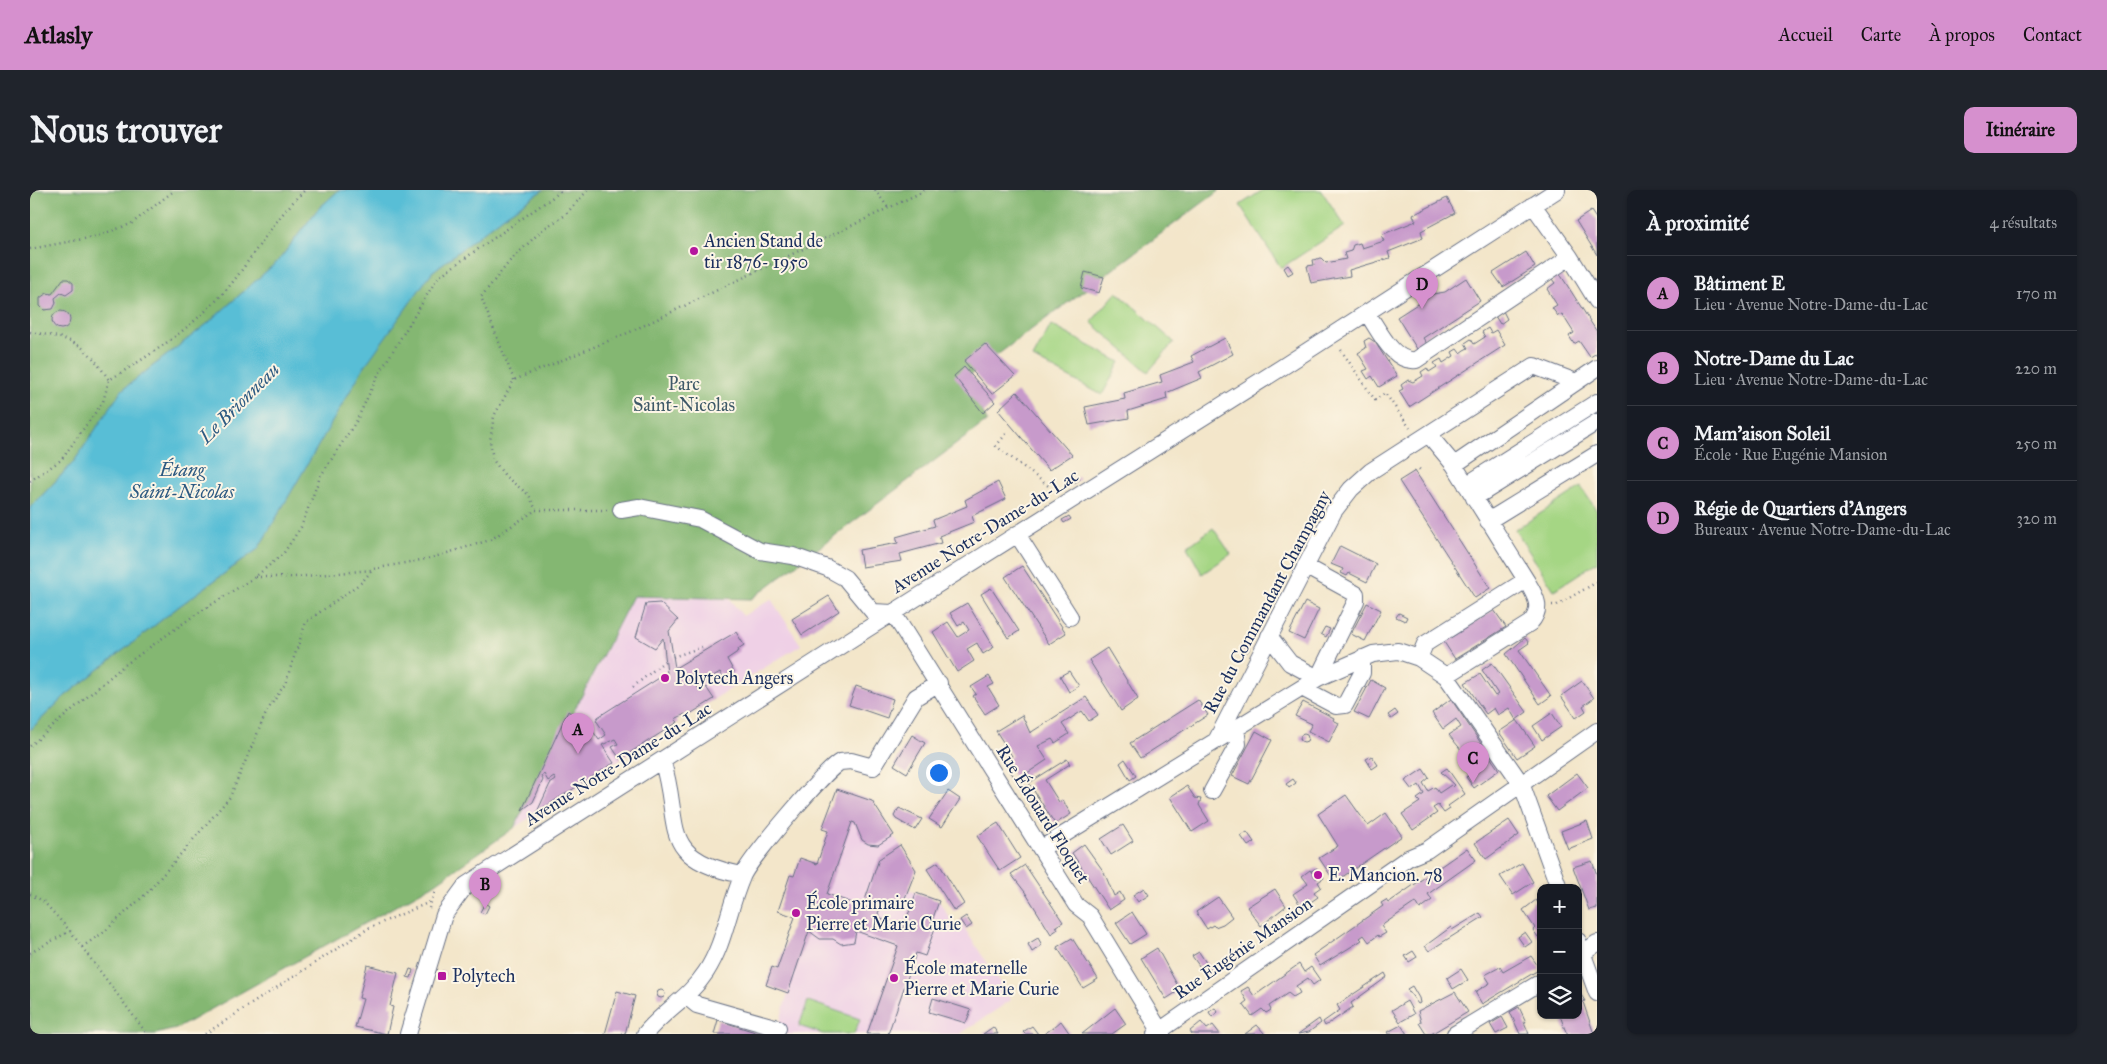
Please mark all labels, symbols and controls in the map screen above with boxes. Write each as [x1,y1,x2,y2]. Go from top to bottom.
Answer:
text: Atlasly [25,20,92,50]
text: Accueil [1779,24,1833,46]
text: Carte [1861,24,1901,46]
text: À propos [1929,24,1995,46]
text: Contact [2023,24,2082,46]
button: Itinéraire [1964,107,2077,153]
text: Nous trouver [30,109,222,152]
text: À proximité [1647,210,1749,236]
text: 4 résultats [1990,213,2057,232]
place label: Ancien Stand de tir 1876- 1950 [703,230,823,273]
marker: Ancien Stand de tir 1876- 1950 [688,245,700,257]
pin: D [1406,268,1438,309]
text: Bâtiment E [1694,272,1785,295]
text: A [1658,284,1668,303]
text: 170 m [2016,284,2057,303]
text: Lieu · Avenue Notre-Dame-du-Lac [1694,295,1928,314]
text: Notre-Dame du Lac [1694,347,1854,370]
water label: Le Brionneau [193,358,284,449]
text: B [1658,359,1668,378]
text: 220 m [2015,359,2057,378]
text: Lieu · Avenue Notre-Dame-du-Lac [1694,370,1928,389]
park label: Parc Saint-Nicolas [633,373,735,416]
text: Mam'aison Soleil [1694,422,1830,445]
text: C [1658,434,1668,453]
text: 250 m [2016,434,2057,453]
text: École · Rue Eugénie Mansion [1694,445,1888,464]
water label: Étang Saint-Nicolas [129,457,235,503]
street label: Avenue Notre-Dame-du-Lac [887,464,1083,598]
street label: Rue du Commandant Champagny [1199,486,1336,718]
text: Régie de Quartiers d’Angers [1694,497,1907,520]
text: D [1657,509,1669,528]
text: 320 m [2017,509,2057,528]
text: Bureaux · Avenue Notre-Dame-du-Lac [1694,520,1951,539]
place label: Polytech Angers [675,667,793,690]
marker: Polytech Angers [659,672,671,684]
street label: Avenue Notre-Dame-du-Lac [521,698,715,830]
pin: A [562,713,594,754]
street label: Rue Édouard Floquet [991,740,1097,888]
pin: C [1457,742,1489,783]
your location [926,760,952,786]
place label: E. Mancion. 78 [1328,864,1443,886]
pin: B [469,868,501,909]
marker: E. Mancion. 78 [1312,869,1324,881]
map controls [1537,884,1582,1019]
button: + [1537,884,1582,929]
place label: École primaire Pierre et Marie Curie [806,890,961,935]
street label: Rue Eugénie Mansion [1169,892,1317,1005]
marker: École primaire Pierre et Marie Curie [790,907,802,919]
button: − [1537,929,1582,974]
place label: École maternelle Pierre et Marie Curie [904,955,1059,1000]
place label: Polytech [452,965,515,987]
marker: Polytech [436,970,448,982]
marker: École maternelle Pierre et Marie Curie [888,972,900,984]
button: layers [1537,974,1582,1019]

